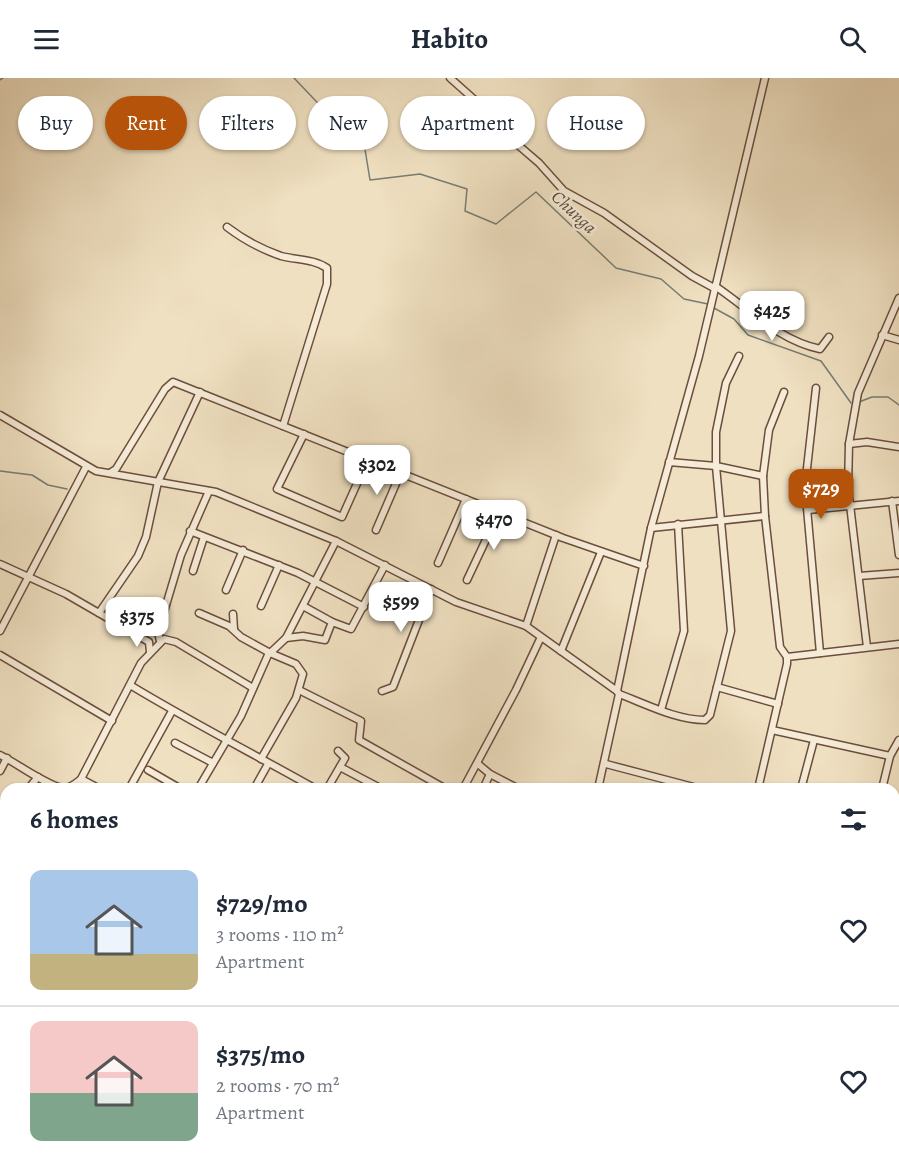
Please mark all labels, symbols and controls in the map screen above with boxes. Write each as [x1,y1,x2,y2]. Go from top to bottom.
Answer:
text: Habito [411,21,488,57]
icon: menu [30,23,63,56]
icon: search [836,23,869,56]
chip: Buy [18,96,93,150]
chip: Rent [105,96,187,150]
chip: Filters [199,96,296,150]
chip: New [308,96,388,150]
chip: Apartment [400,96,535,150]
chip: House [547,96,645,150]
water label: Chunga [546,185,602,239]
pin: $425 [736,291,808,342]
text: $425 [754,297,790,324]
pin: $302 [341,445,413,496]
text: $302 [358,451,396,478]
pin: $729 [785,469,857,520]
text: $729 [803,475,839,502]
pin: $470 [458,500,530,551]
text: $470 [475,506,513,533]
pin: $599 [365,582,437,633]
text: $599 [383,588,419,615]
pin: $375 [101,597,173,648]
text: $375 [120,603,155,630]
text: 6 homes [30,802,119,837]
icon: filters [837,803,870,836]
text: $729/mo [216,886,308,921]
icon: home [78,894,150,966]
icon: heart [837,914,870,947]
text: 3 rooms · 110 m² [216,921,344,948]
text: Apartment [216,948,305,975]
text: $375/mo [216,1037,305,1072]
icon: home [78,1045,150,1117]
icon: heart [837,1065,870,1098]
text: 2 rooms · 70 m² [216,1072,340,1099]
text: Apartment [216,1099,305,1126]

